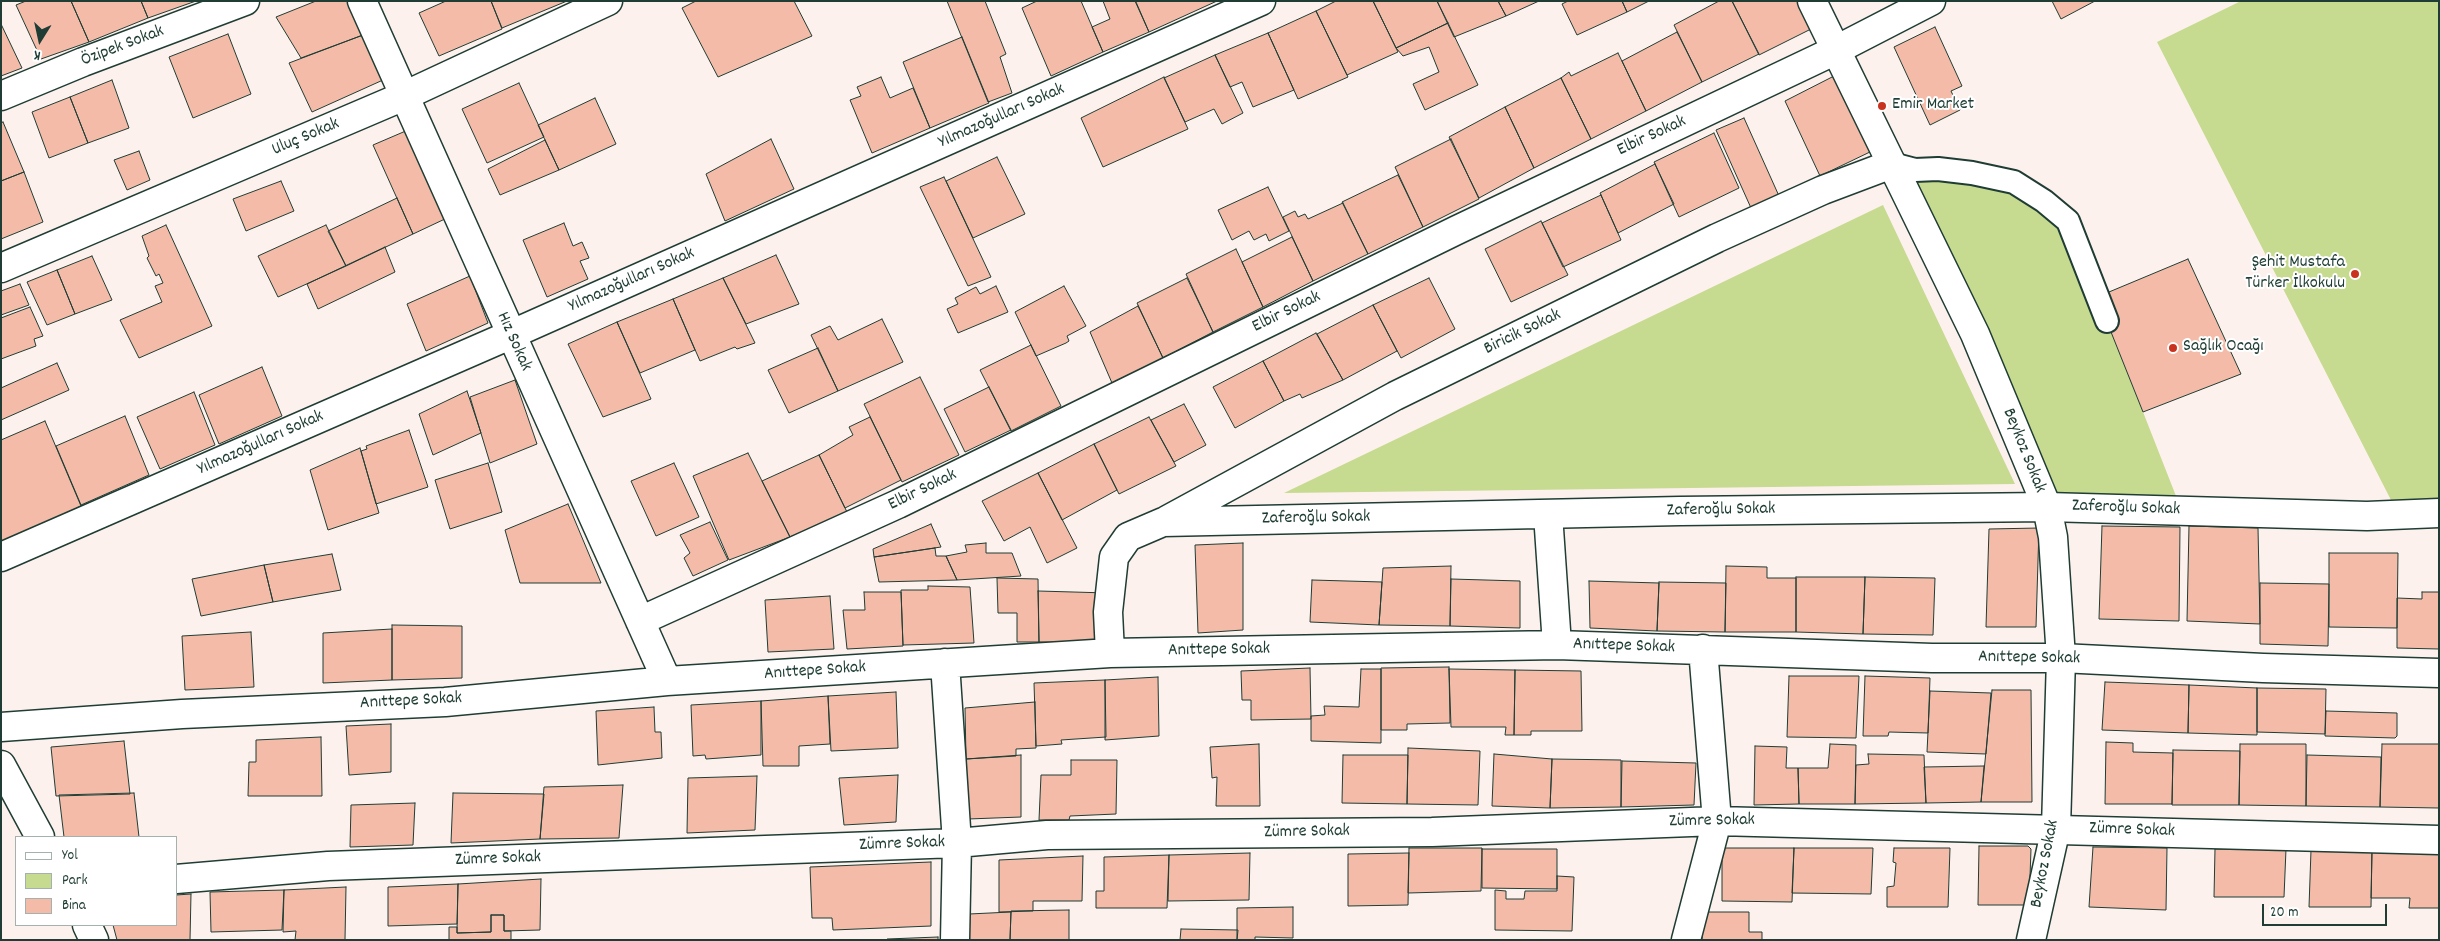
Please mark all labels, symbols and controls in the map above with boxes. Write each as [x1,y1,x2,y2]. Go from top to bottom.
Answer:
north arrow [15,15,65,65]
street label: Özipek Sokak [79,21,167,73]
text: K [32,44,42,65]
street label: Yılmazoğulları Sokak [936,80,1068,154]
place label: Emir Market [1892,95,1974,117]
marker: Emir Market [1876,100,1888,112]
street label: Elbir Sokak [1614,112,1690,162]
street label: Uluç Sokak [269,114,343,162]
street label: Yılmazoğulları Sokak [566,244,698,318]
place label: Şehit Mustafa Türker İlkokulu [2245,253,2345,296]
marker: Şehit Mustafa Türker İlkokulu [2349,268,2361,280]
street label: Elbir Sokak [1249,287,1325,339]
street label: Biricik Sokak [1481,305,1565,361]
street label: Hız Sokak [490,309,536,375]
place label: Sağlık Ocağı [2183,337,2264,359]
marker: Sağlık Ocağı [2167,342,2179,354]
street label: Beykoz Sokak [1996,406,2050,496]
street label: Yılmazoğulları Sokak [195,407,327,481]
street label: Elbir Sokak [885,465,961,517]
street label: Zaferoğlu Sokak [2071,496,2181,522]
street label: Zaferoğlu Sokak [1667,499,1775,523]
street label: Zaferoğlu Sokak [1262,507,1370,531]
street label: Anıttepe Sokak [1573,634,1675,660]
street label: Anıttepe Sokak [1168,639,1270,663]
street label: Anıttepe Sokak [1978,647,2080,671]
street label: Anıttepe Sokak [763,658,867,686]
street label: Anıttepe Sokak [359,689,463,715]
street label: Zümre Sokak [1669,810,1755,834]
street label: Beykoz Sokak [2027,818,2065,910]
street label: Zümre Sokak [2089,819,2175,843]
street label: Zümre Sokak [1264,821,1350,845]
street label: Zümre Sokak [859,833,945,857]
legend [15,836,178,926]
text: Yol [62,845,78,867]
street label: Zümre Sokak [455,848,541,872]
text: Park [62,870,88,892]
scale bar [2265,894,2390,926]
text: Bina [62,895,86,917]
text: 20 m [2270,902,2298,924]

